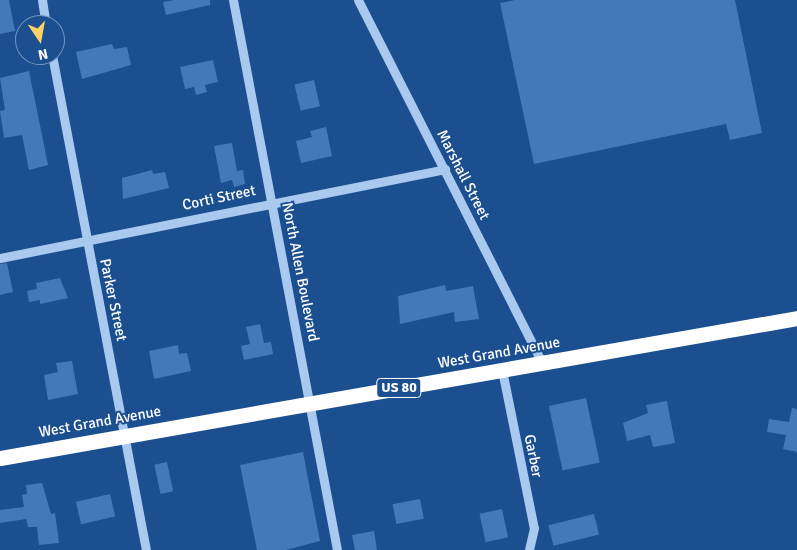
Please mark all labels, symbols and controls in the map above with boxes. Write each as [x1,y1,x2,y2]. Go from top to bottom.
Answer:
north arrow [15,15,65,65]
text: N [36,45,50,64]
street label: Marshall Street [433,127,493,223]
street label: Corti Street [181,181,257,215]
street label: North Allen Boulevard [278,201,322,343]
street label: Parker Street [95,257,131,343]
street label: West Grand Avenue [436,333,562,373]
road number: US 80 [375,376,423,399]
street label: West Grand Avenue [37,402,163,442]
street label: Garber [520,433,546,479]

